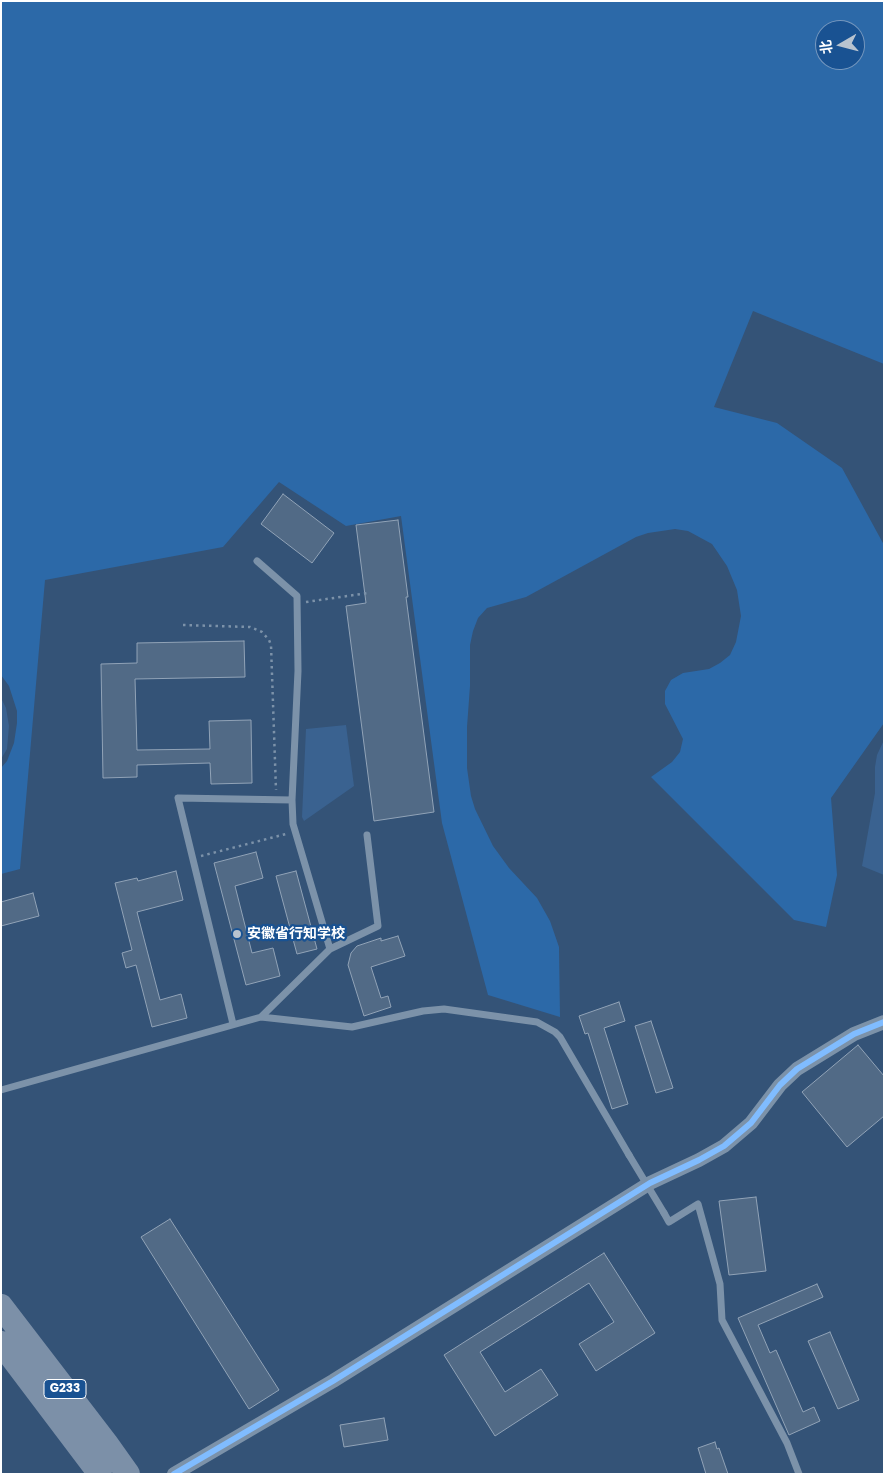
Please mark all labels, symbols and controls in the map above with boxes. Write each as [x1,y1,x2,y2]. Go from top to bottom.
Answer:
north arrow [815,20,865,70]
text: 北 [815,39,837,55]
place label: 安徽省行知学校 [247,926,345,942]
marker: 安徽省行知学校 [231,928,243,940]
road number: G233 [44,1380,86,1398]

